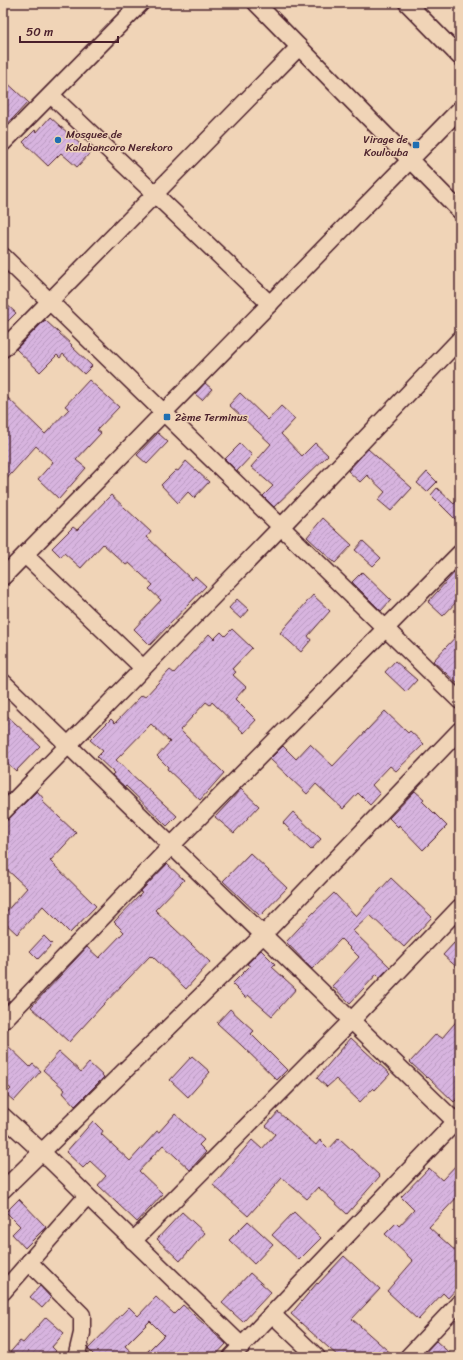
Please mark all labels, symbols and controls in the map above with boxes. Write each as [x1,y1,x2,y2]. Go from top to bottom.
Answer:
scale bar [20,18,118,44]
text: 50 m [26,21,53,43]
place label: Mosquee de Kalabancoro Nerekoro [66,125,173,157]
place label: Virage de Koulouba [363,130,408,162]
marker: Mosquee de Kalabancoro Nerekoro [53,135,63,145]
marker: Virage de Koulouba [411,140,421,150]
place label: 2ème Terminus [175,408,249,427]
marker: 2ème Terminus [162,412,172,422]

